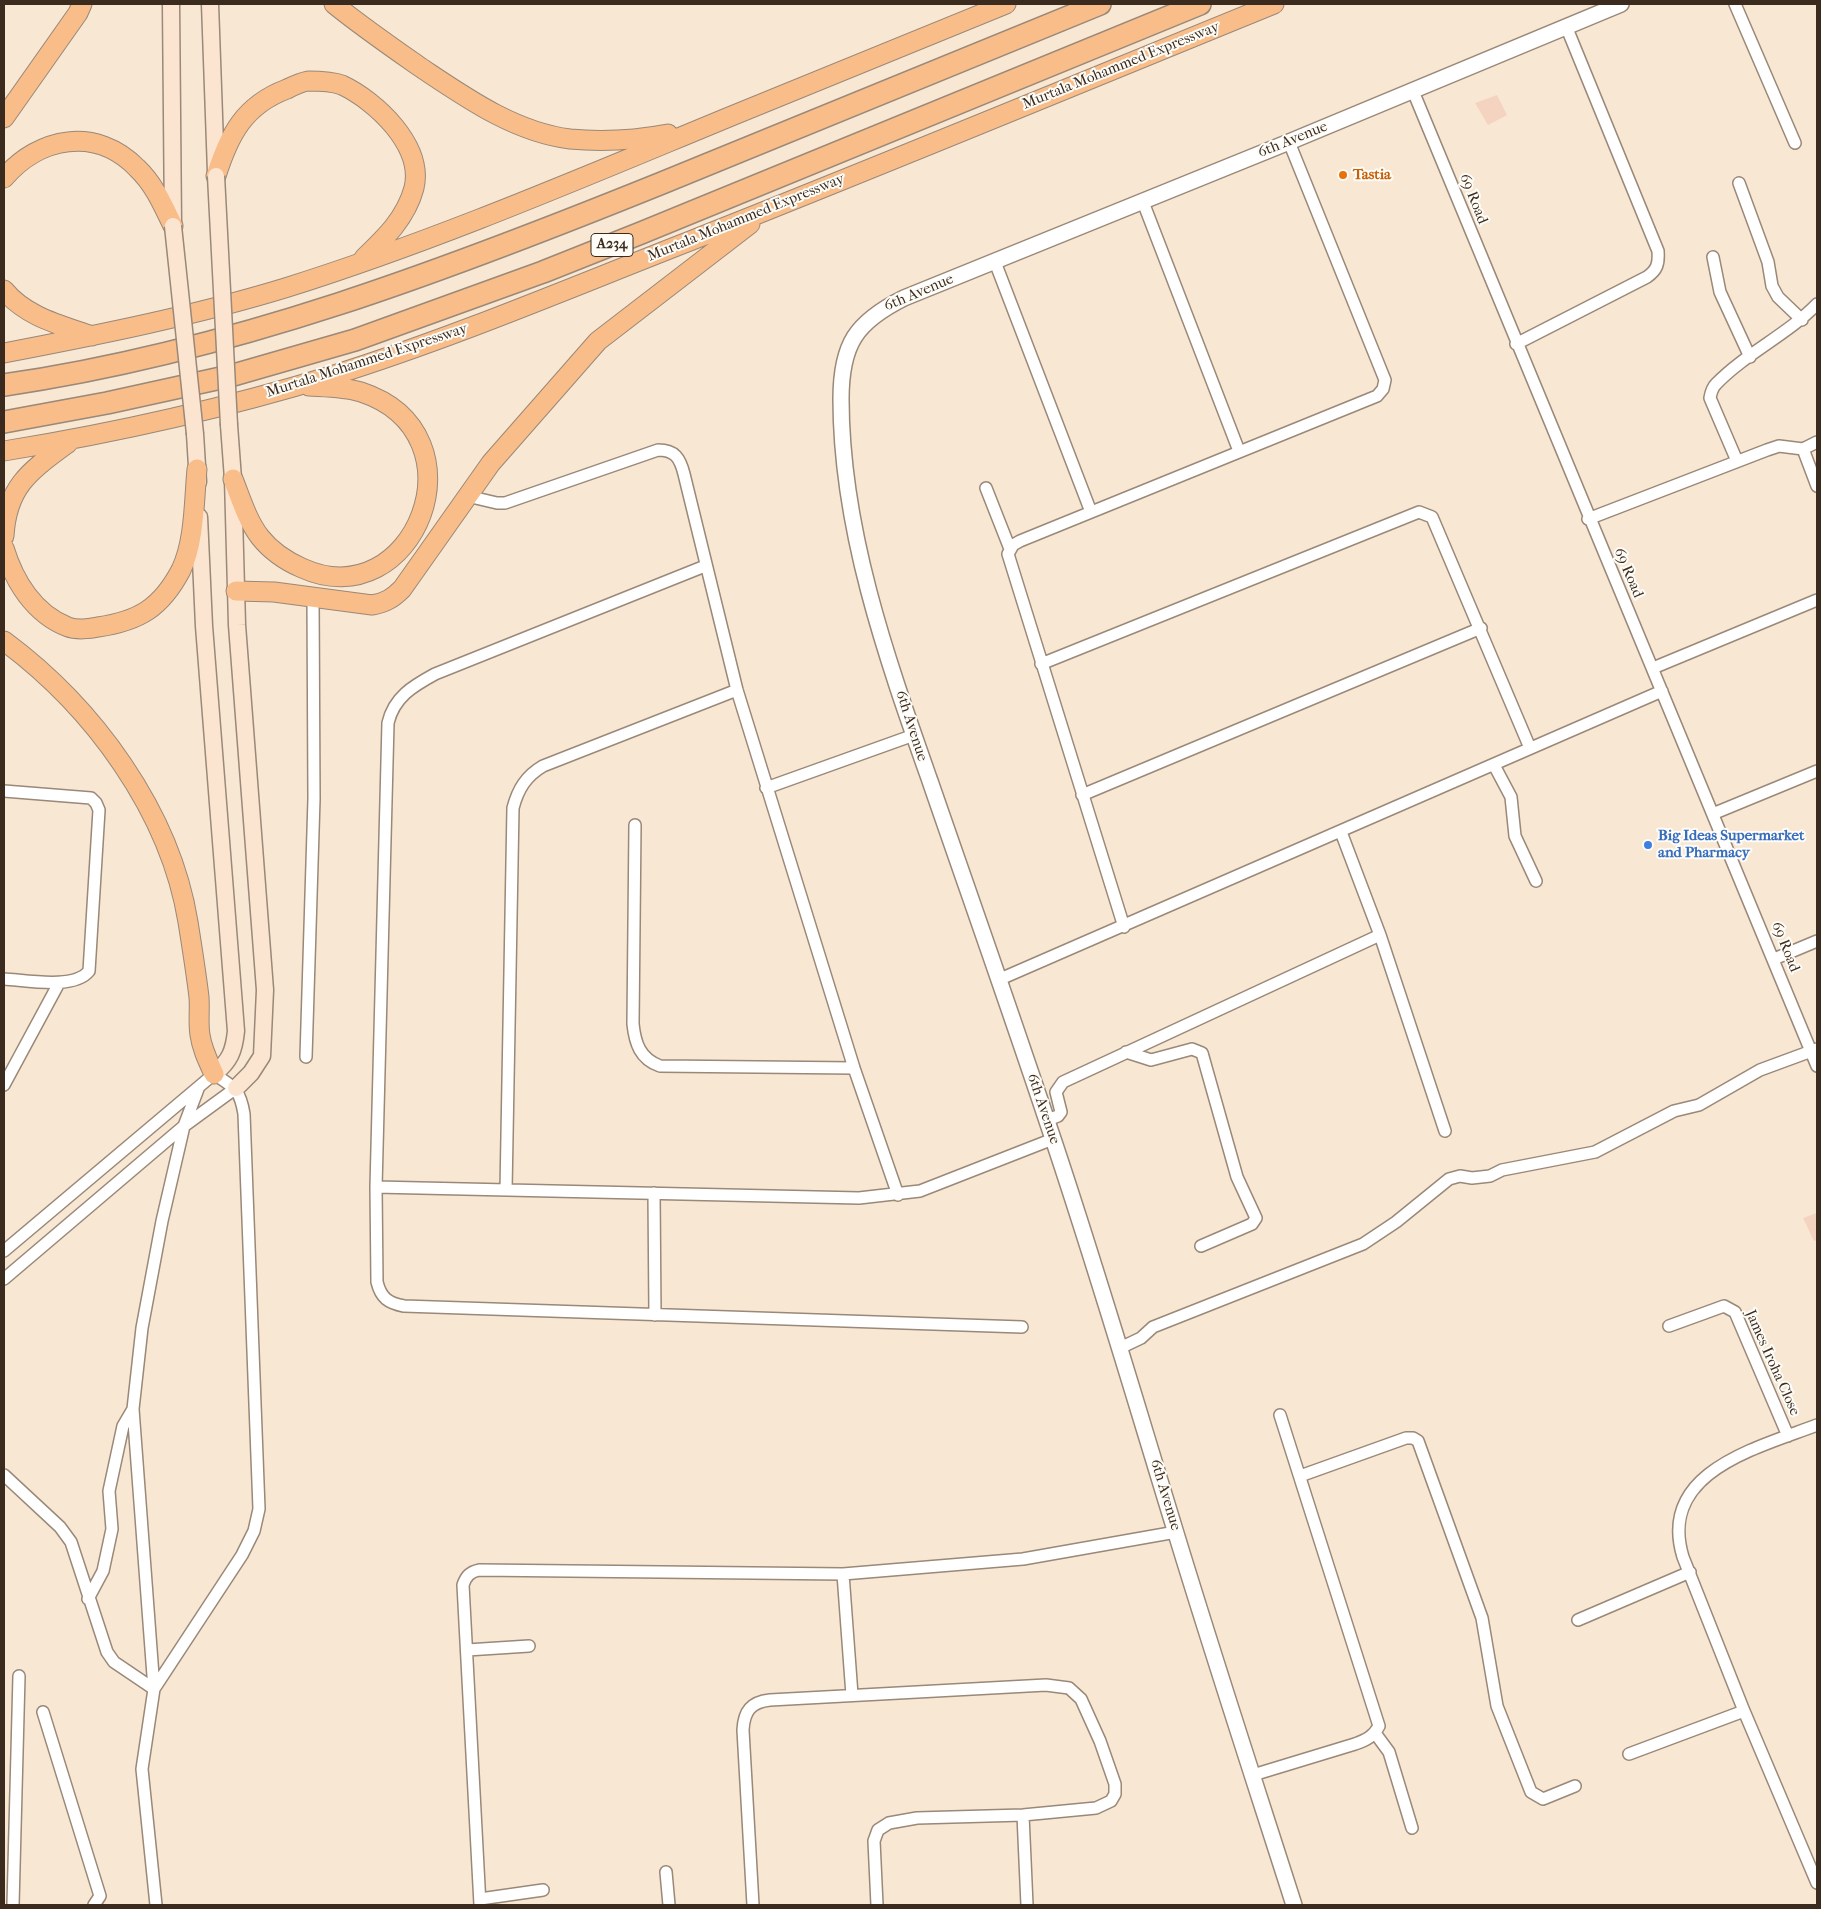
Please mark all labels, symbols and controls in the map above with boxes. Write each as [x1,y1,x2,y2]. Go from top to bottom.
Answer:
street label: Murtala Mohammed Expressway [1020,18,1222,114]
street label: 6th Avenue [1256,118,1330,162]
place label: Tastia [1353,166,1391,184]
marker: Tastia [1337,169,1349,181]
street label: Murtala Mohammed Expressway [645,170,847,266]
street label: 69 Road [1455,171,1491,227]
road number: A234 [591,234,633,256]
street label: 6th Avenue [882,270,956,316]
street label: Murtala Mohammed Expressway [264,320,470,402]
street label: 69 Road [1609,545,1647,601]
street label: 6th Avenue [891,688,931,764]
place label: Big Ideas Supermarket and Pharmacy [1658,827,1804,862]
marker: Big Ideas Supermarket and Pharmacy [1642,839,1654,851]
street label: 69 Road [1767,919,1803,975]
street label: 6th Avenue [1023,1071,1063,1147]
street label: James Iroha Close [1741,1307,1803,1419]
street label: 6th Avenue [1146,1457,1184,1533]

